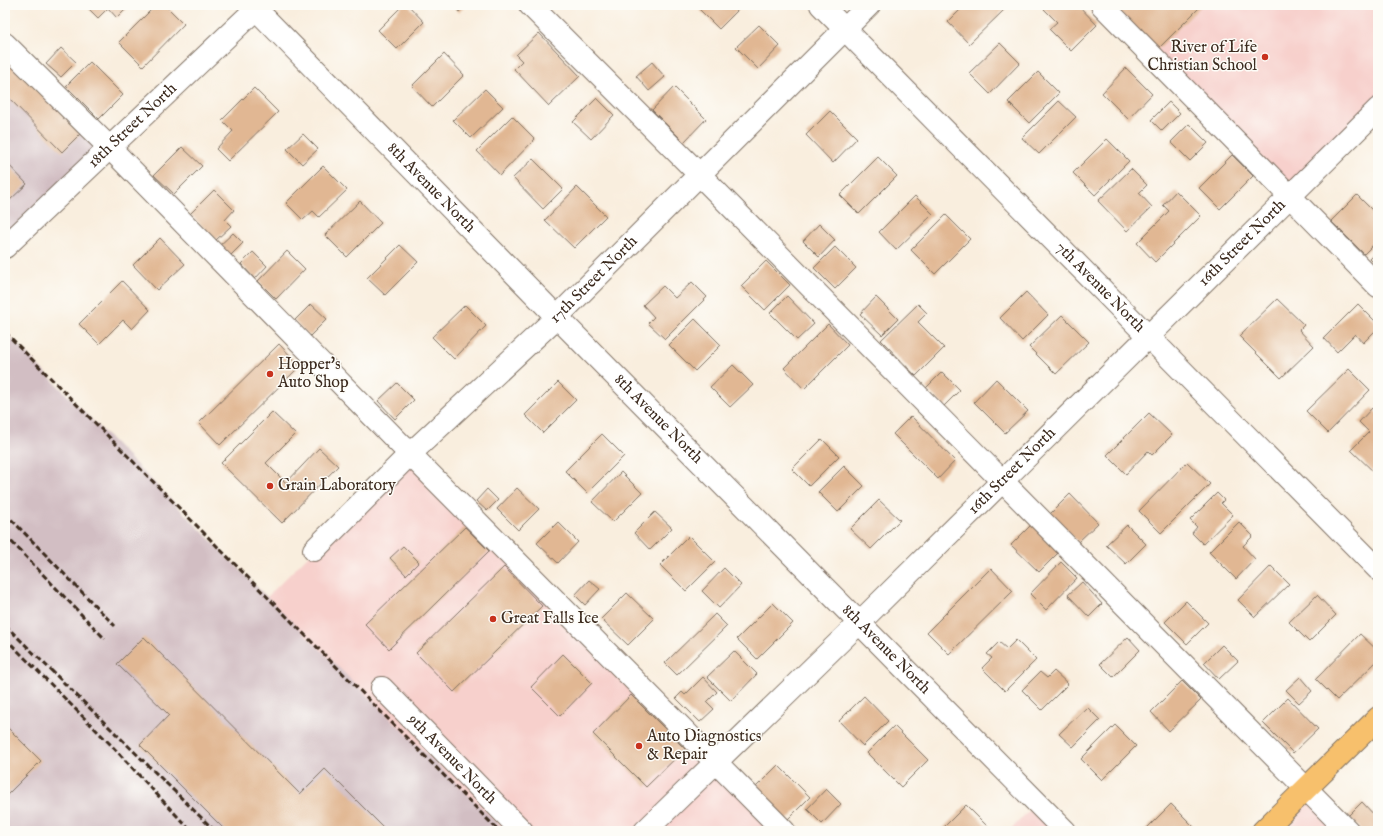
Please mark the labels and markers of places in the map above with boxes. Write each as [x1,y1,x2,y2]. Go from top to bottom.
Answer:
place label: River of Life Christian School [1147,38,1258,76]
marker: River of Life Christian School [1260,52,1270,62]
place label: Hopper's Auto Shop [277,355,349,393]
marker: Hopper's Auto Shop [265,369,275,379]
place label: Grain Laboratory [278,476,396,496]
marker: Grain Laboratory [265,481,275,491]
place label: Great Falls Ice [501,609,599,629]
marker: Great Falls Ice [488,614,498,624]
place label: Auto Diagnostics & Repair [646,727,762,765]
marker: Auto Diagnostics & Repair [634,741,644,751]

